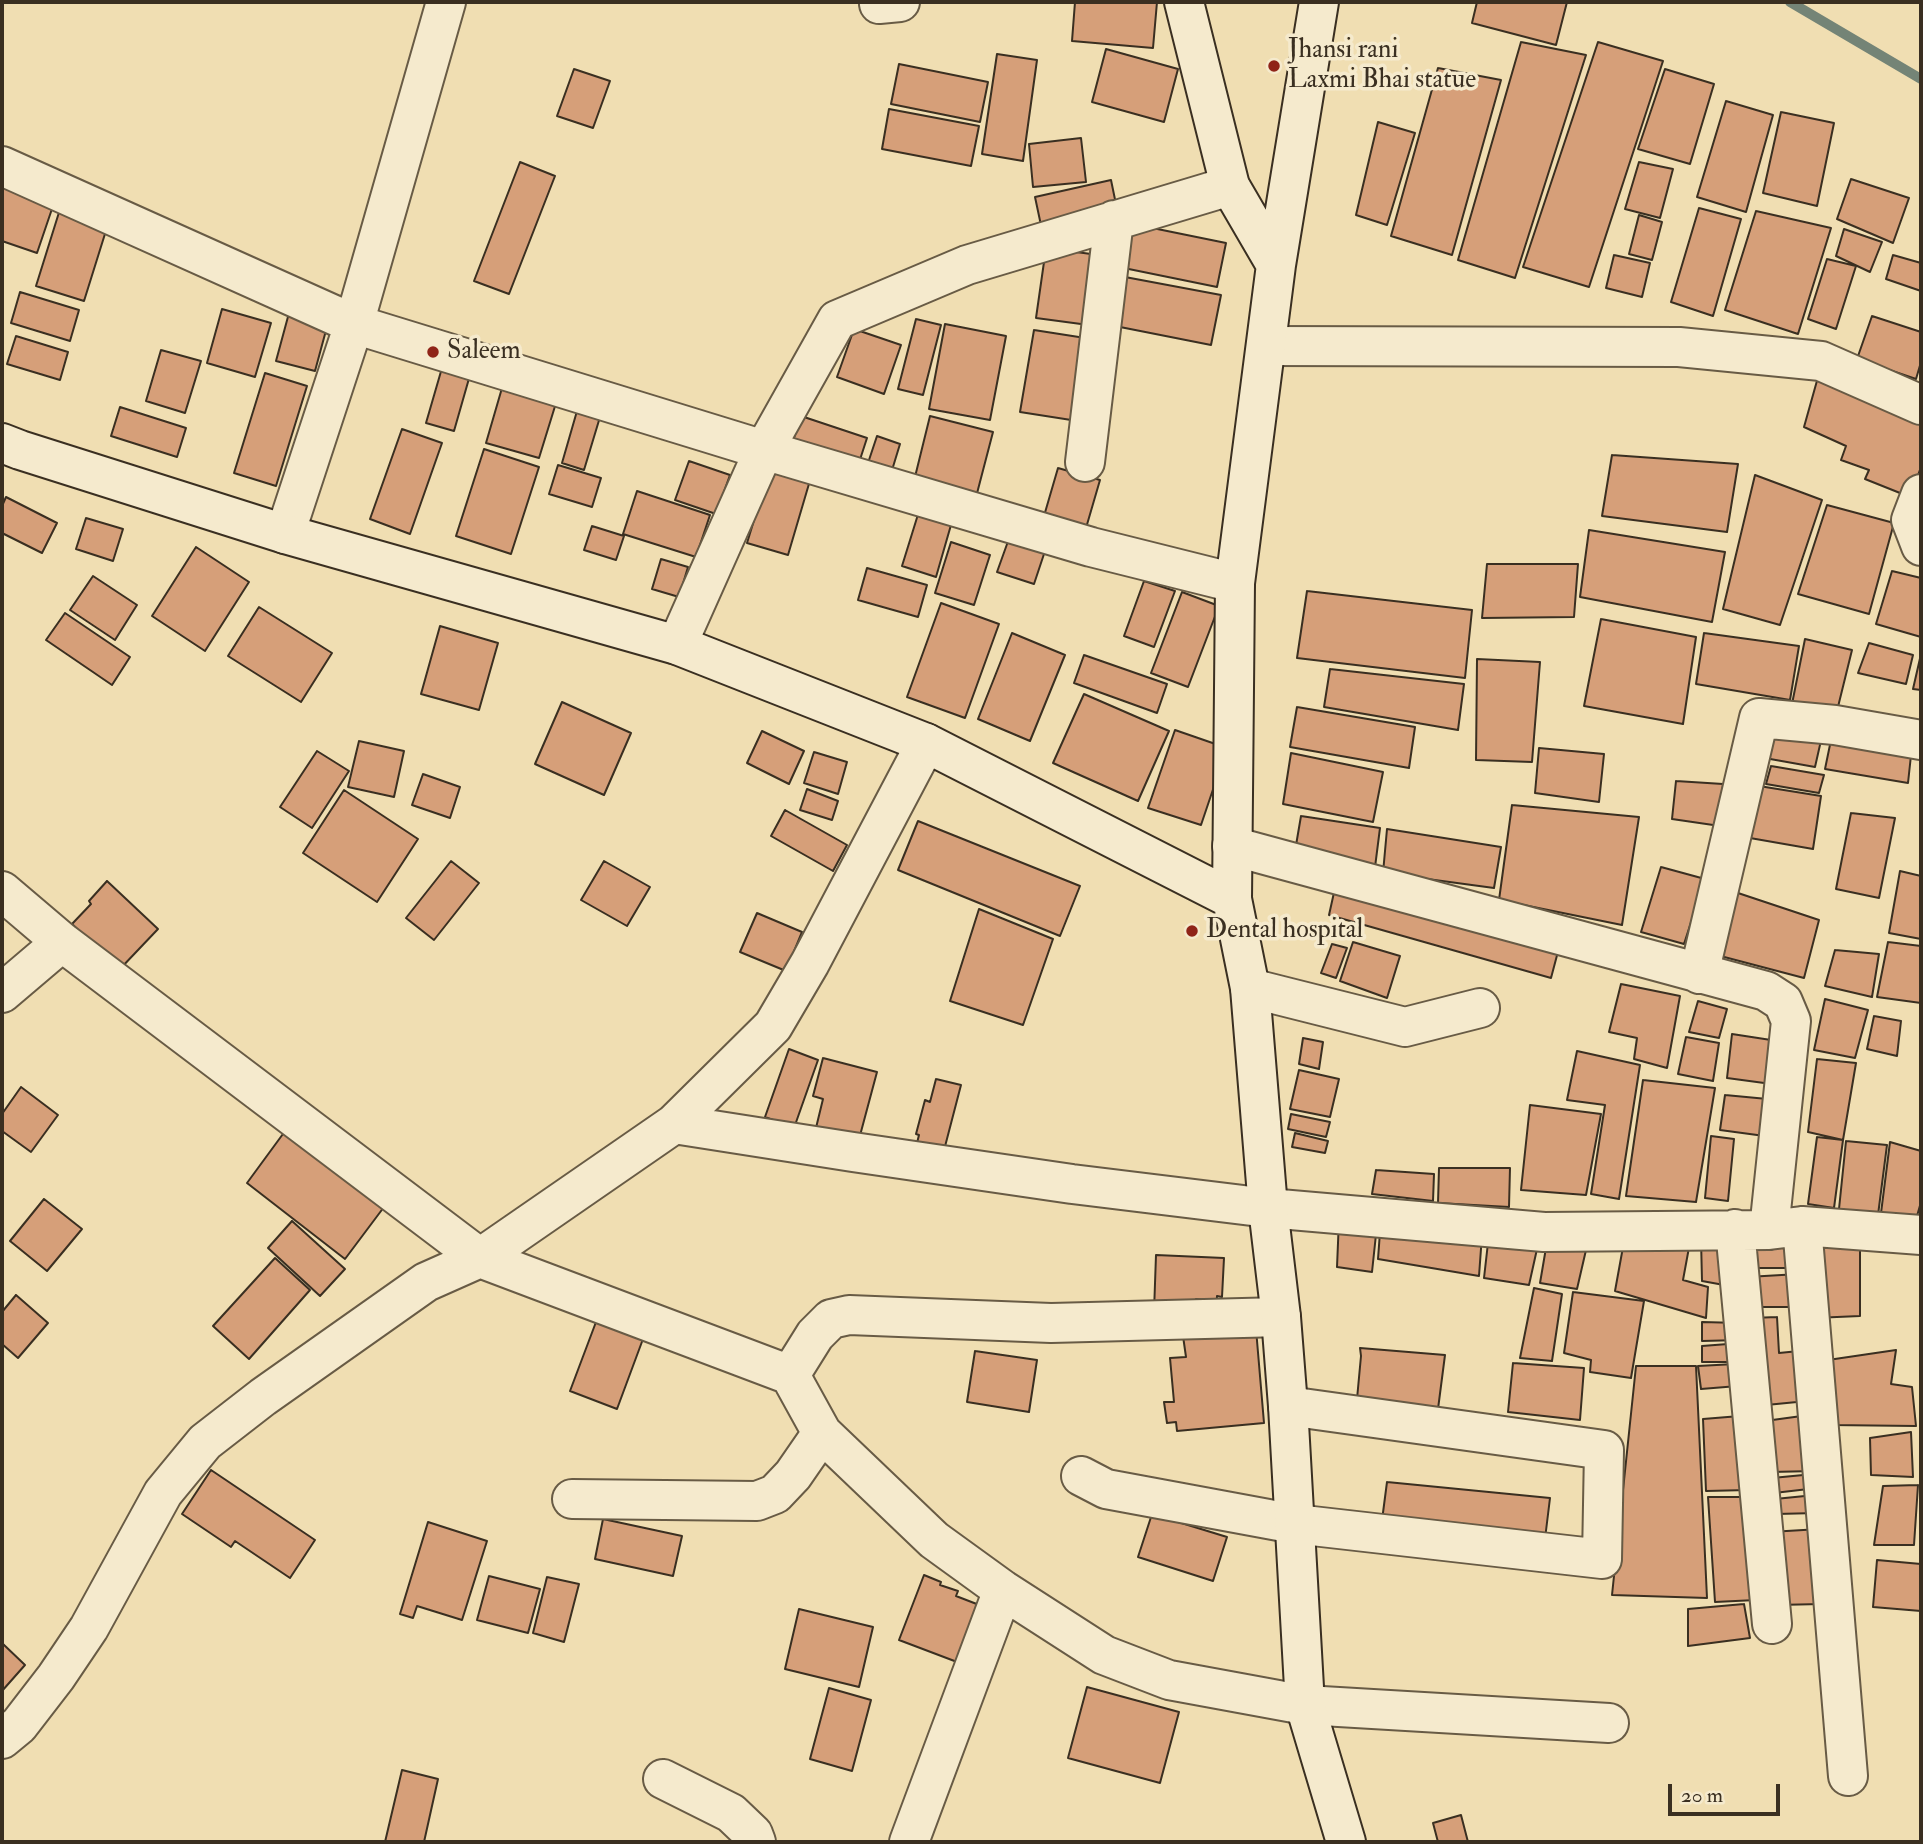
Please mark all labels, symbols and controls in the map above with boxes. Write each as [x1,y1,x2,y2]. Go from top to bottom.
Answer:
place label: Jhansi rani Laxmi Bhai statue [1288,35,1476,96]
marker: Jhansi rani Laxmi Bhai statue [1266,58,1282,74]
place label: Saleem [447,336,521,368]
marker: Saleem [425,344,441,360]
place label: Dental hospital [1206,915,1363,947]
marker: Dental hospital [1184,923,1200,939]
scale bar [1671,1770,1783,1814]
text: 20 m [1681,1782,1723,1809]

